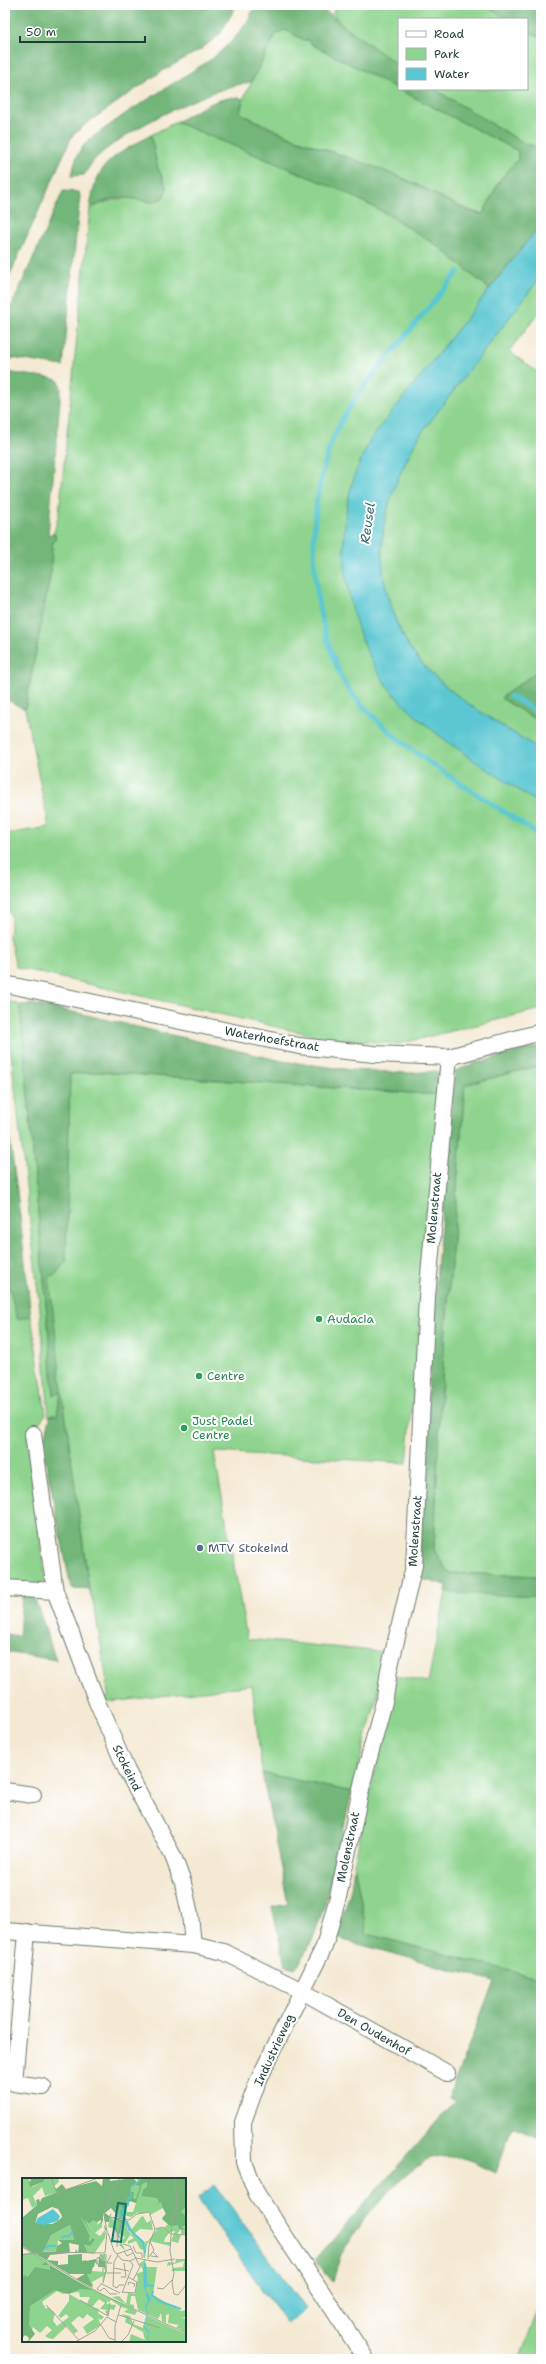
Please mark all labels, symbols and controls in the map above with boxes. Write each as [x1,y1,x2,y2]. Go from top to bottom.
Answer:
scale bar [20,18,145,44]
legend [398,18,528,90]
text: 50 m [26,24,56,40]
text: Road [434,26,465,42]
text: Park [434,46,460,62]
text: Water [434,66,470,82]
water label: Reusel [356,501,379,545]
street label: Waterhoefstraat [223,1023,321,1055]
street label: Molenstraat [423,1172,445,1244]
place label: Audacia [327,1311,374,1327]
marker: Audacia [314,1314,324,1324]
place label: Centre [207,1368,245,1384]
marker: Centre [194,1371,204,1381]
place label: Just Padel Centre [192,1413,253,1443]
marker: Just Padel Centre [179,1423,189,1433]
street label: Molenstraat [405,1495,425,1567]
place label: MTV Stokeind [208,1540,289,1556]
marker: MTV Stokeind [195,1543,205,1553]
street label: Stokeind [109,1742,145,1794]
street label: Molenstraat [333,1810,363,1884]
street label: Den Oudenhof [335,2005,414,2060]
street label: Industrieweg [250,2011,298,2089]
inset map [22,2178,186,2342]

